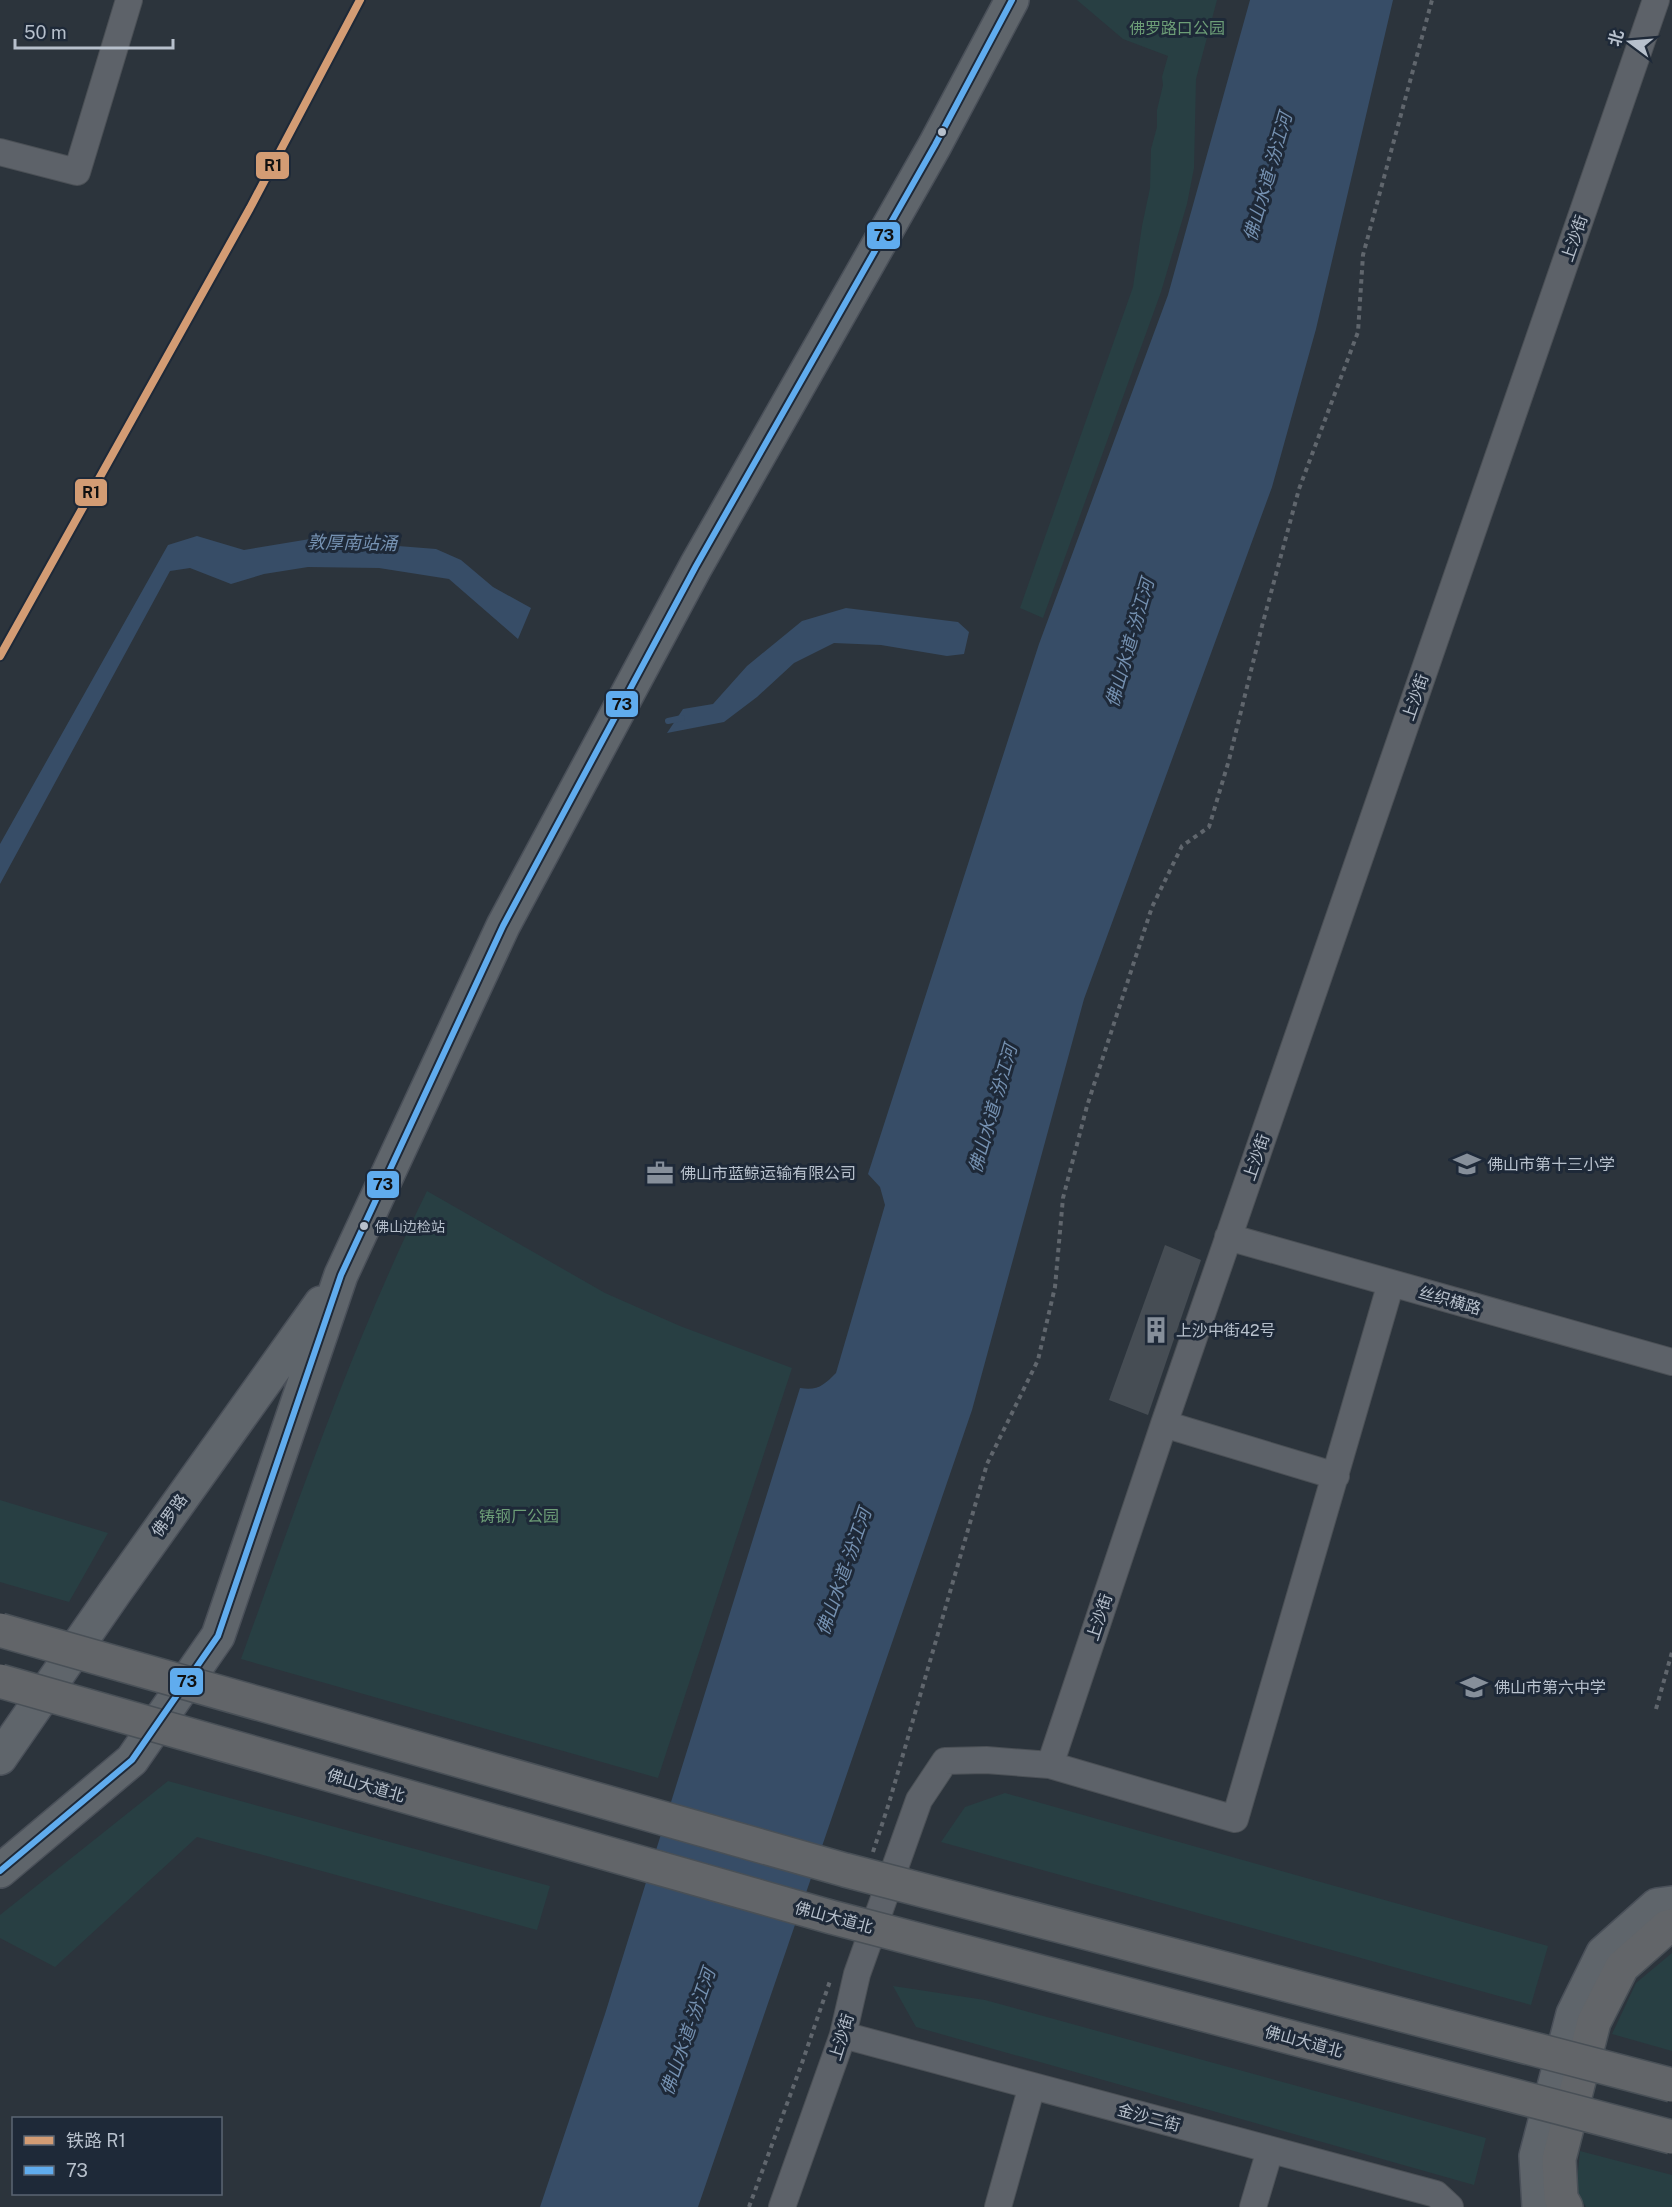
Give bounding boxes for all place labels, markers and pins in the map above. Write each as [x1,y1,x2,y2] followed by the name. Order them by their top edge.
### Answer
[936,126,948,138] unlabelled marker
[1452,1149,1482,1179] school or university icon: 佛山市第十三小学
[1487,1155,1615,1174] place label: 佛山市第十三小学
[645,1158,675,1188] office icon: 佛山市蓝鲸运输有限公司
[680,1164,856,1183] place label: 佛山市蓝鲸运输有限公司
[375,1219,445,1235] place label: 佛山边检站
[358,1220,370,1232] marker: 佛山边检站
[1141,1315,1171,1345] building icon: 上沙中街42号
[1176,1321,1276,1340] place label: 上沙中街42号
[1459,1672,1489,1702] school or university icon: 佛山市第六中学
[1494,1678,1606,1697] place label: 佛山市第六中学

